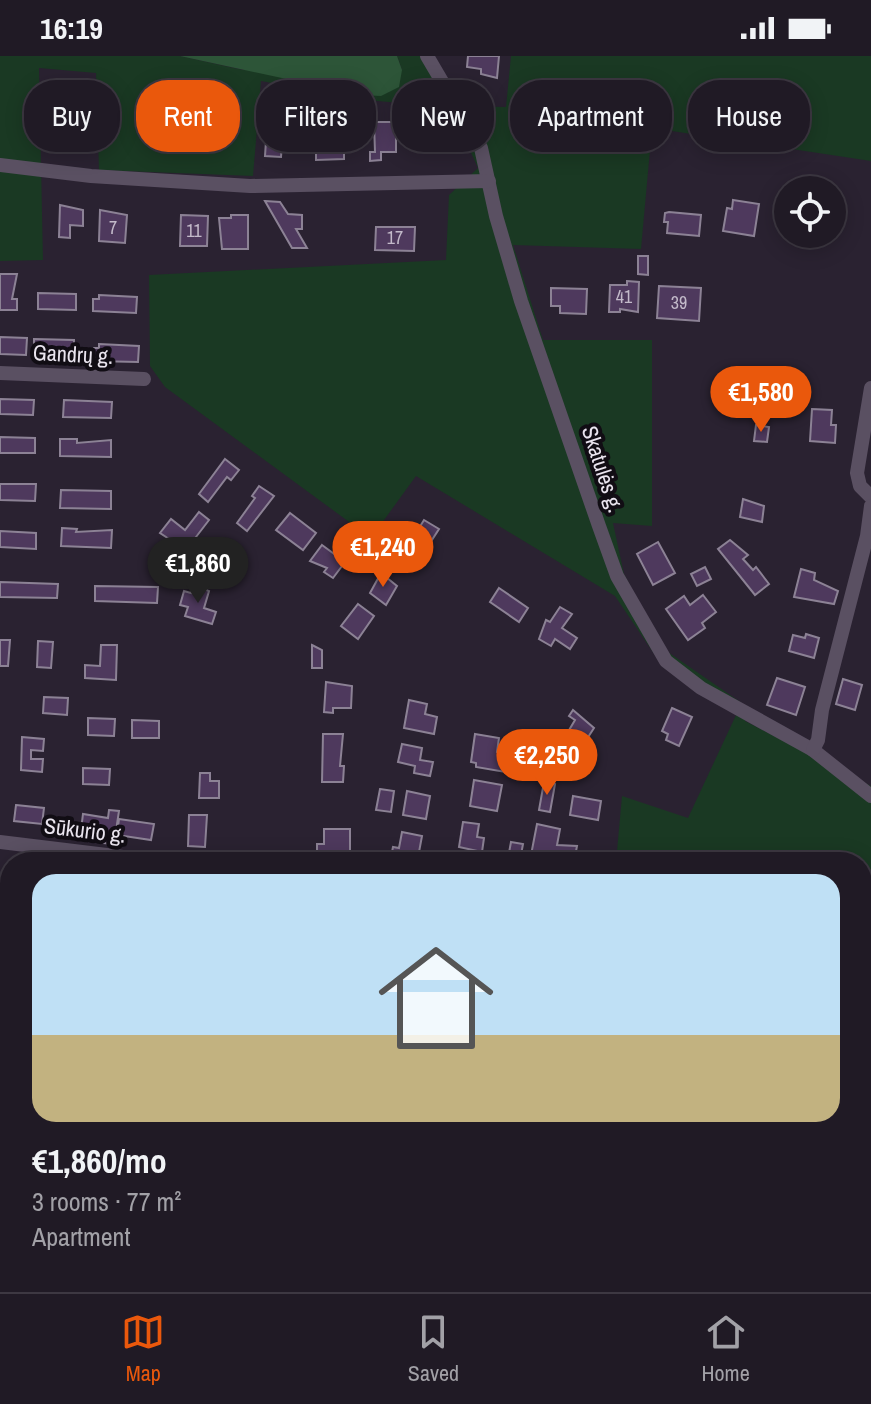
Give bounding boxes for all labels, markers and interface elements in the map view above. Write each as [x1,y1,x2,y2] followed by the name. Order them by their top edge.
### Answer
[40,8,103,48] text: 16:19
[24,80,120,152] chip: Buy
[136,80,240,152] chip: Rent
[256,80,376,152] chip: Filters
[392,80,494,152] chip: New
[510,80,672,152] chip: Apartment
[688,80,810,152] chip: House
[774,176,846,248] map controls
[774,176,846,248] button: locate
[109,215,117,240] house number: 7
[186,218,202,243] house number: 11
[387,225,403,250] house number: 17
[616,284,633,309] house number: 41
[671,290,687,315] house number: 39
[32,337,114,371] street label: Gandrų g.
[696,366,826,434] pin: €1,580
[728,374,794,409] text: €1,580
[575,422,631,516] street label: Skatulės g.
[318,521,448,589] pin: €1,240
[350,529,416,564] text: €1,240
[133,537,263,605] pin: €1,860
[165,545,231,580] text: €1,860
[482,729,612,797] pin: €2,250
[514,737,580,772] text: €2,250
[42,810,128,850] street label: Sūkurio g.
[364,926,508,1070] icon: home
[32,1138,167,1184] text: €1,860/mo
[32,1184,181,1219] text: 3 rooms · 77 m²
[32,1219,130,1254] text: Apartment
[121,1310,165,1388] tab: Map
[408,1310,459,1388] tab: Saved
[702,1310,750,1388] tab: Home

